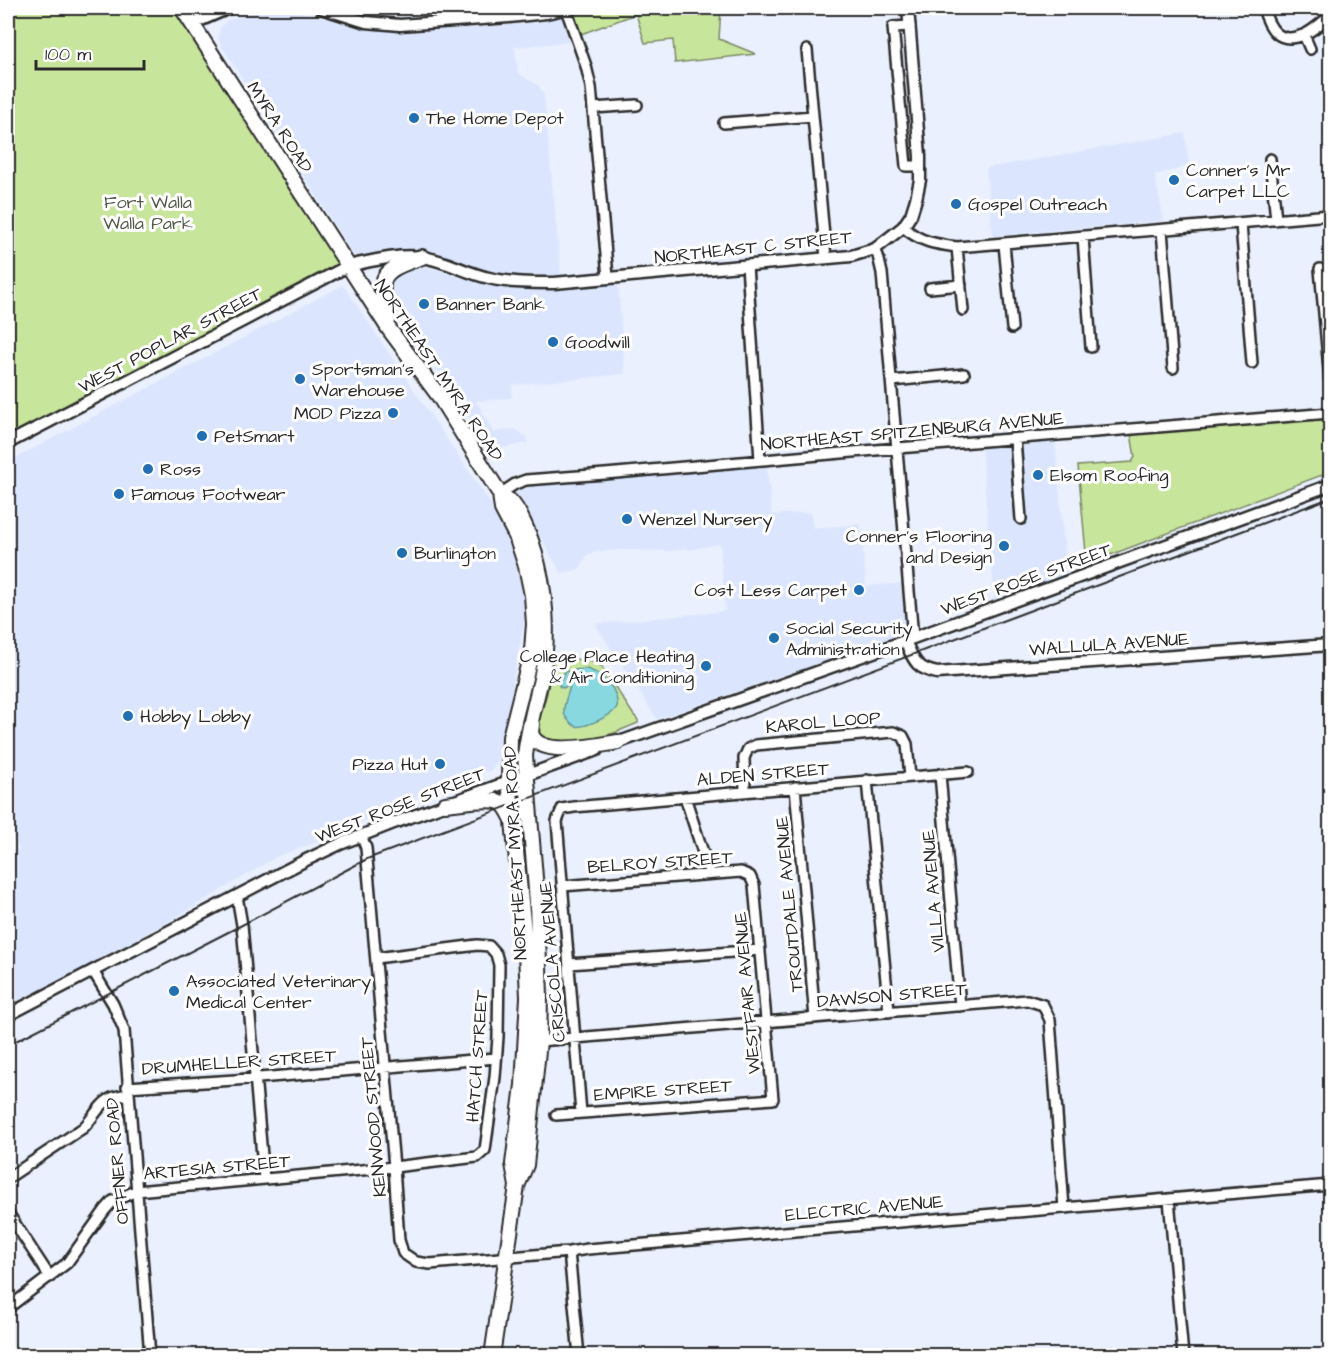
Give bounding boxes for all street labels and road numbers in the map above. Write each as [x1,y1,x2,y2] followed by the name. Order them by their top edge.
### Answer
[241,77,319,178] street label: MYRA ROAD
[653,225,854,270] street label: NORTHEAST C STREET
[368,274,509,467] street label: NORTHEAST MYRA ROAD
[74,281,267,400] street label: WEST POPLAR STREET
[759,406,1065,457] street label: NORTHEAST SPITZENBURG AVENUE
[937,537,1116,622] street label: WEST ROSE STREET
[1028,626,1190,663] street label: WALLULA AVENUE
[765,705,882,740] street label: KAROL LOOP
[497,745,534,961] street label: NORTHEAST MYRA ROAD
[696,756,831,793] street label: ALDEN STREET
[312,761,489,849] street label: WEST ROSE STREET
[769,815,810,993] street label: TROUTDALE AVENUE
[916,828,951,953] street label: VILLA AVENUE
[586,845,734,880] street label: BELROY STREET
[533,880,572,1043] street label: CRISCOLA AVENUE
[728,911,767,1075] street label: WESTFAIR AVENUE
[816,976,969,1015] street label: DAWSON STREET
[460,988,495,1123] street label: HATCH STREET
[354,1035,393,1198] street label: KENWOOD STREET
[141,1043,338,1082] street label: DRUMHELLER STREET
[593,1073,734,1108] street label: EMPIRE STREET
[99,1096,135,1225] street label: OFFNER ROAD
[143,1149,292,1186] street label: ARTESIA STREET
[784,1189,945,1228] street label: ELECTRIC AVENUE

